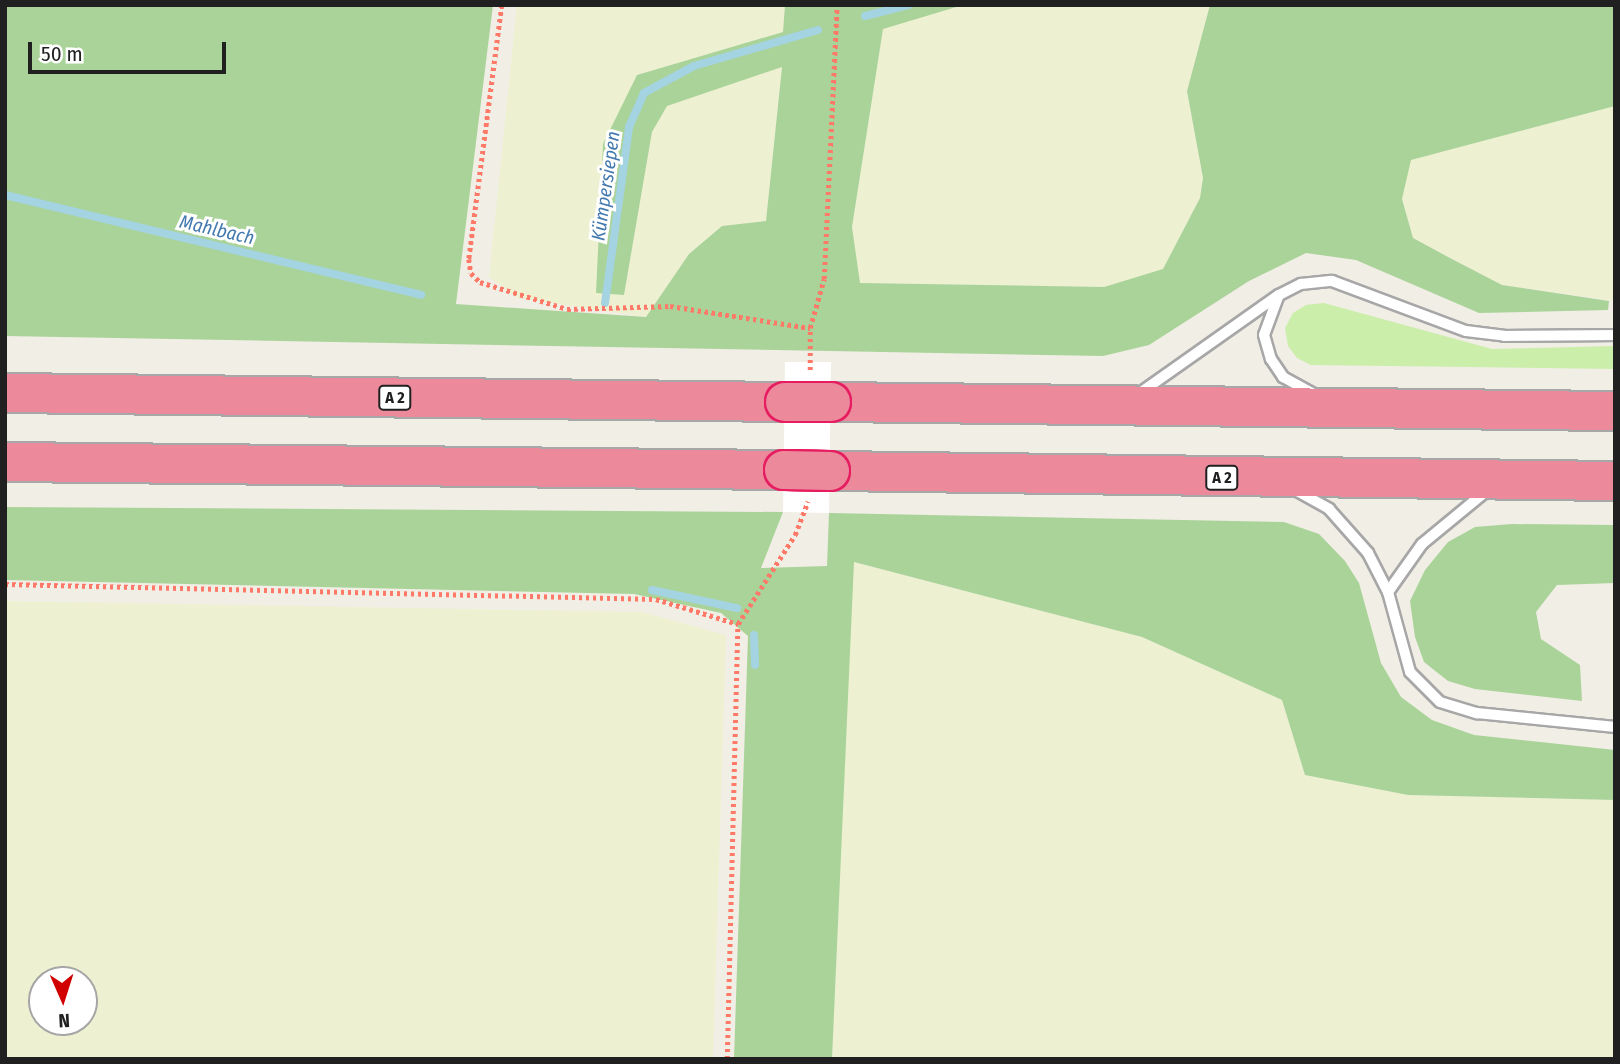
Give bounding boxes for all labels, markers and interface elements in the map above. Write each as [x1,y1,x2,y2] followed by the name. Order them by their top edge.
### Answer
[32,28,229,72] scale bar
[41,41,83,67] text: 50 m
[587,130,625,242] water label: Kümpersiepen
[177,210,257,250] water label: Mahlbach
[378,386,412,410] road number: A 2
[1204,466,1240,491] road number: A 2
[28,966,98,1036] north arrow
[58,1009,70,1032] text: N

